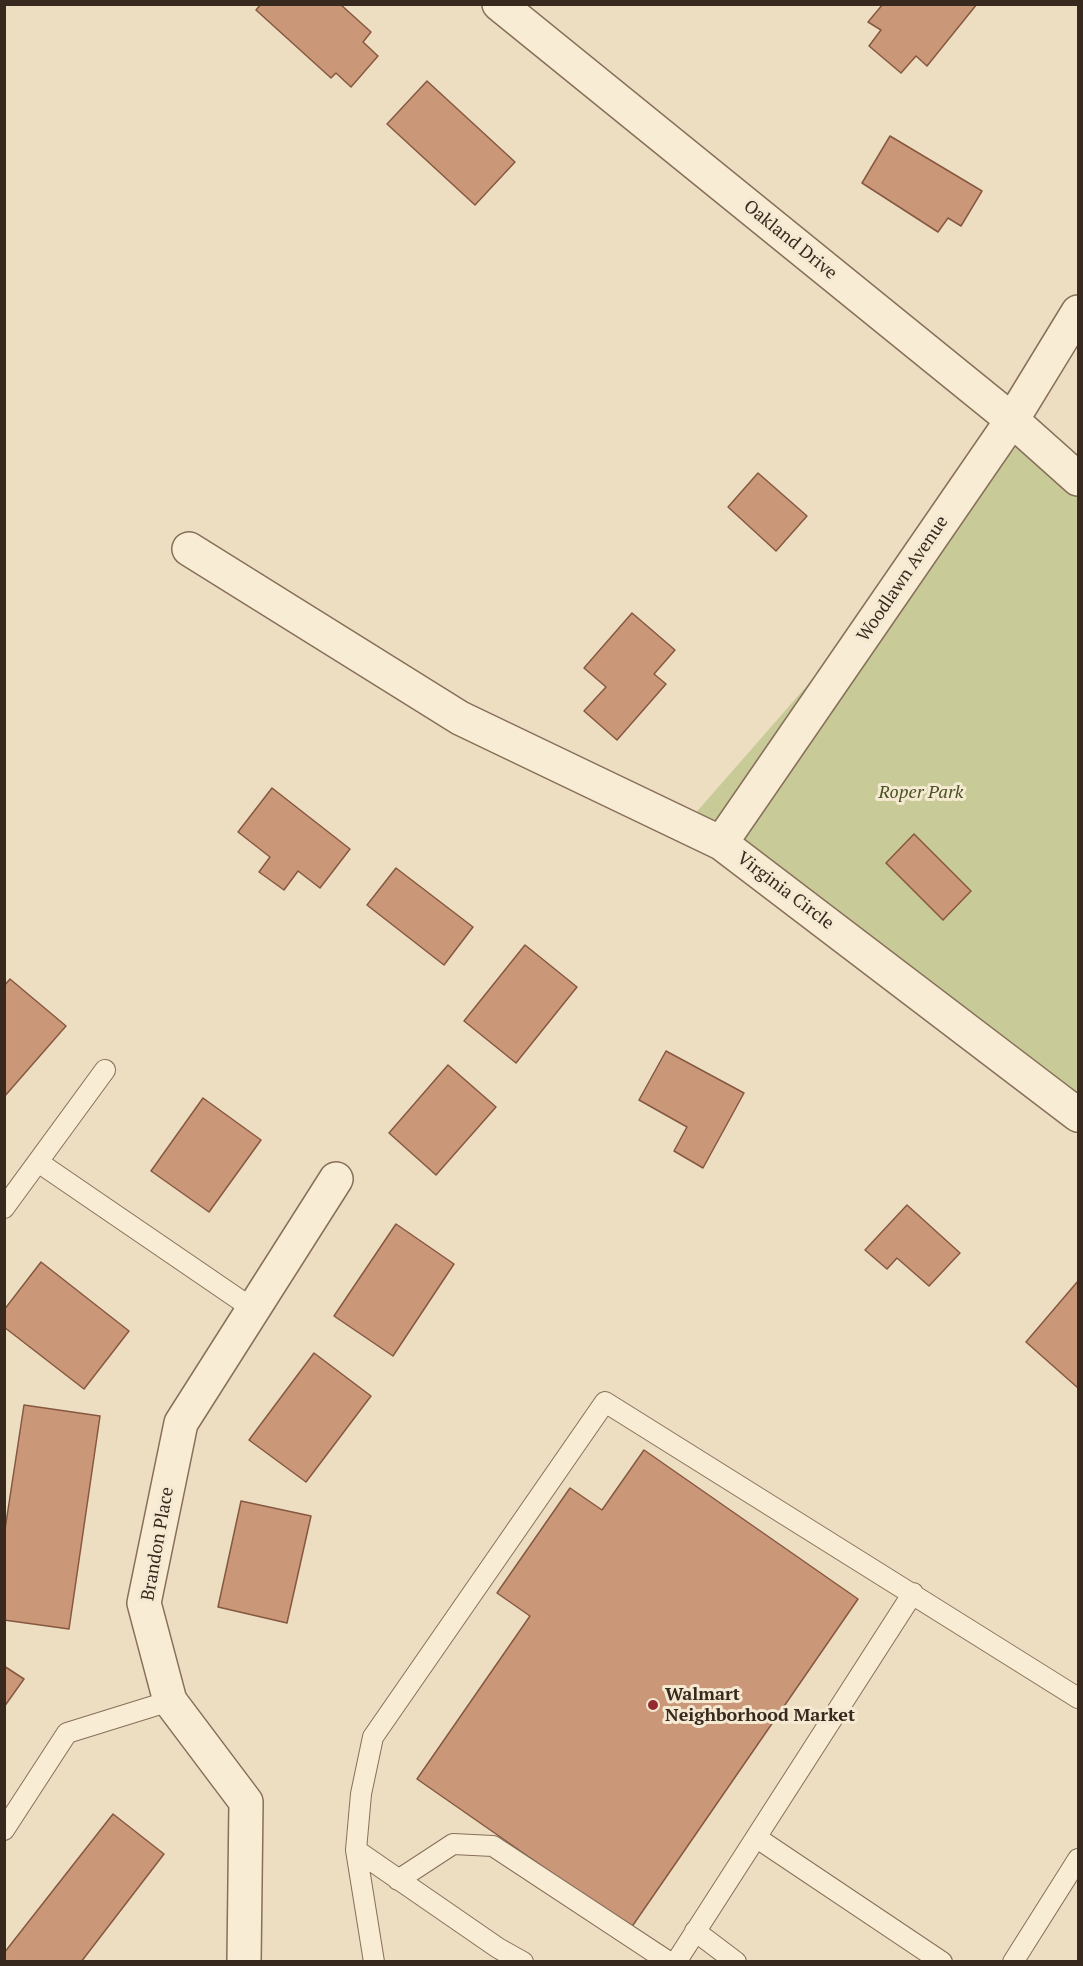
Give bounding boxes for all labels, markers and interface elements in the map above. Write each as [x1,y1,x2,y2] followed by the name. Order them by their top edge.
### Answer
[739,196,841,284] street label: Oakland Drive
[853,512,953,646] street label: Woodlawn Avenue
[879,782,963,804] park label: Roper Park
[732,848,838,934] street label: Virginia Circle
[137,1485,179,1603] street label: Brandon Place
[665,1684,855,1726] place label: Walmart Neighborhood Market
[646,1698,660,1712] marker: Walmart Neighborhood Market

